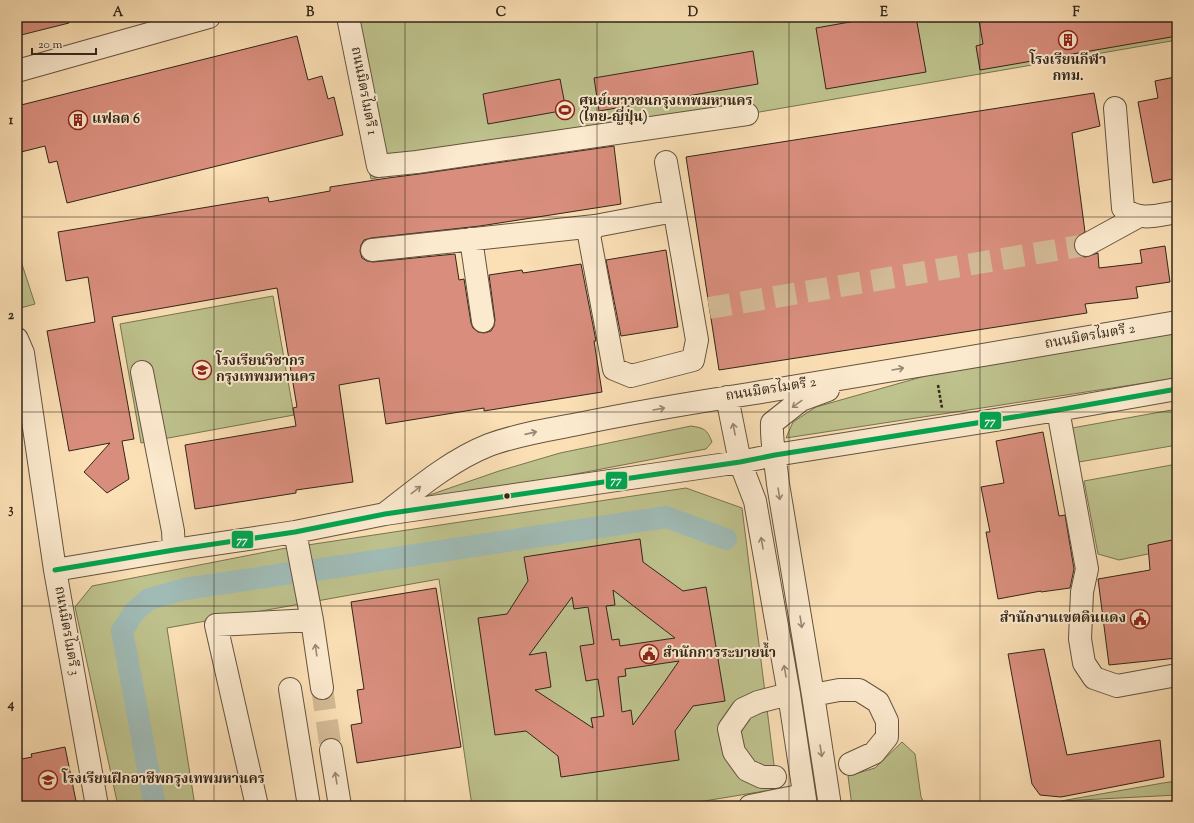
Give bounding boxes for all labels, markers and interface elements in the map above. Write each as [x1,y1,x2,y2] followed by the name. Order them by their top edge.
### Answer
[113,4,124,22] text: A
[306,4,315,22] text: B
[496,4,506,22] text: C
[688,4,698,22] text: D
[880,4,888,22] text: E
[1072,4,1080,22] text: F
[1057,29,1079,51] building icon: โรงเรียนกีฬา กทม.
[32,30,96,56] scale bar
[38,36,63,54] text: 20 m
[345,45,383,137] street label: ถนนมิตรไมตรี 1
[1029,49,1106,87] place label: โรงเรียนกีฬา กทม.
[579,91,753,128] place label: ศูนย์เยาวชนกรุงเทพมหานคร (ไทย-ญี่ปุ่น)
[554,99,576,121] sports icon: ศูนย์เยาวชนกรุงเทพมหานคร (ไทย-ญี่ปุ่น)
[67,109,89,131] building icon: แฟลต 6
[92,110,140,130] place label: แฟลต 6
[9,112,14,130] text: 1
[8,307,15,325] text: 2
[1043,317,1137,355] street label: ถนนมิตรไมตรี 2
[215,350,316,388] place label: โรงเรียนวิชากร กรุงเทพมหานคร
[191,359,213,381] school or university icon: โรงเรียนวิชากร กรุงเทพมหานคร
[891,365,904,373] one-way arrow
[724,371,818,407] street label: ถนนมิตรไมตรี 2
[792,400,803,408] one-way arrow
[652,405,665,413] one-way arrow
[979,411,1002,430] line badge: 77
[984,414,996,430] text: 77
[729,423,737,436] one-way arrow
[524,429,537,437] one-way arrow
[605,471,628,490] line badge: 77
[610,473,622,489] text: 77
[410,486,421,494] one-way arrow
[775,487,783,500] one-way arrow
[502,491,512,501] unlabelled marker
[8,501,14,519] text: 3
[231,530,254,549] line badge: 77
[236,533,248,549] text: 77
[758,537,766,550] one-way arrow
[48,584,86,678] street label: ถนนมิตรไมตรี 3
[1129,608,1151,630] public building icon: สำนักงานเขตดินแดง
[1000,609,1126,629] place label: สำนักงานเขตดินแดง
[797,615,805,628] one-way arrow
[663,642,776,664] place label: สำนักการระบายน้ำ
[638,643,660,665] public building icon: สำนักการระบายน้ำ
[312,644,320,657] one-way arrow
[781,665,789,678] one-way arrow
[7,696,15,714] text: 4
[817,744,825,757] one-way arrow
[61,768,265,790] place label: โรงเรียนฝึกอาชีพกรุงเทพมหานคร
[37,769,59,791] school or university icon: โรงเรียนฝึกอาชีพกรุงเทพมหานคร
[332,772,340,785] one-way arrow

